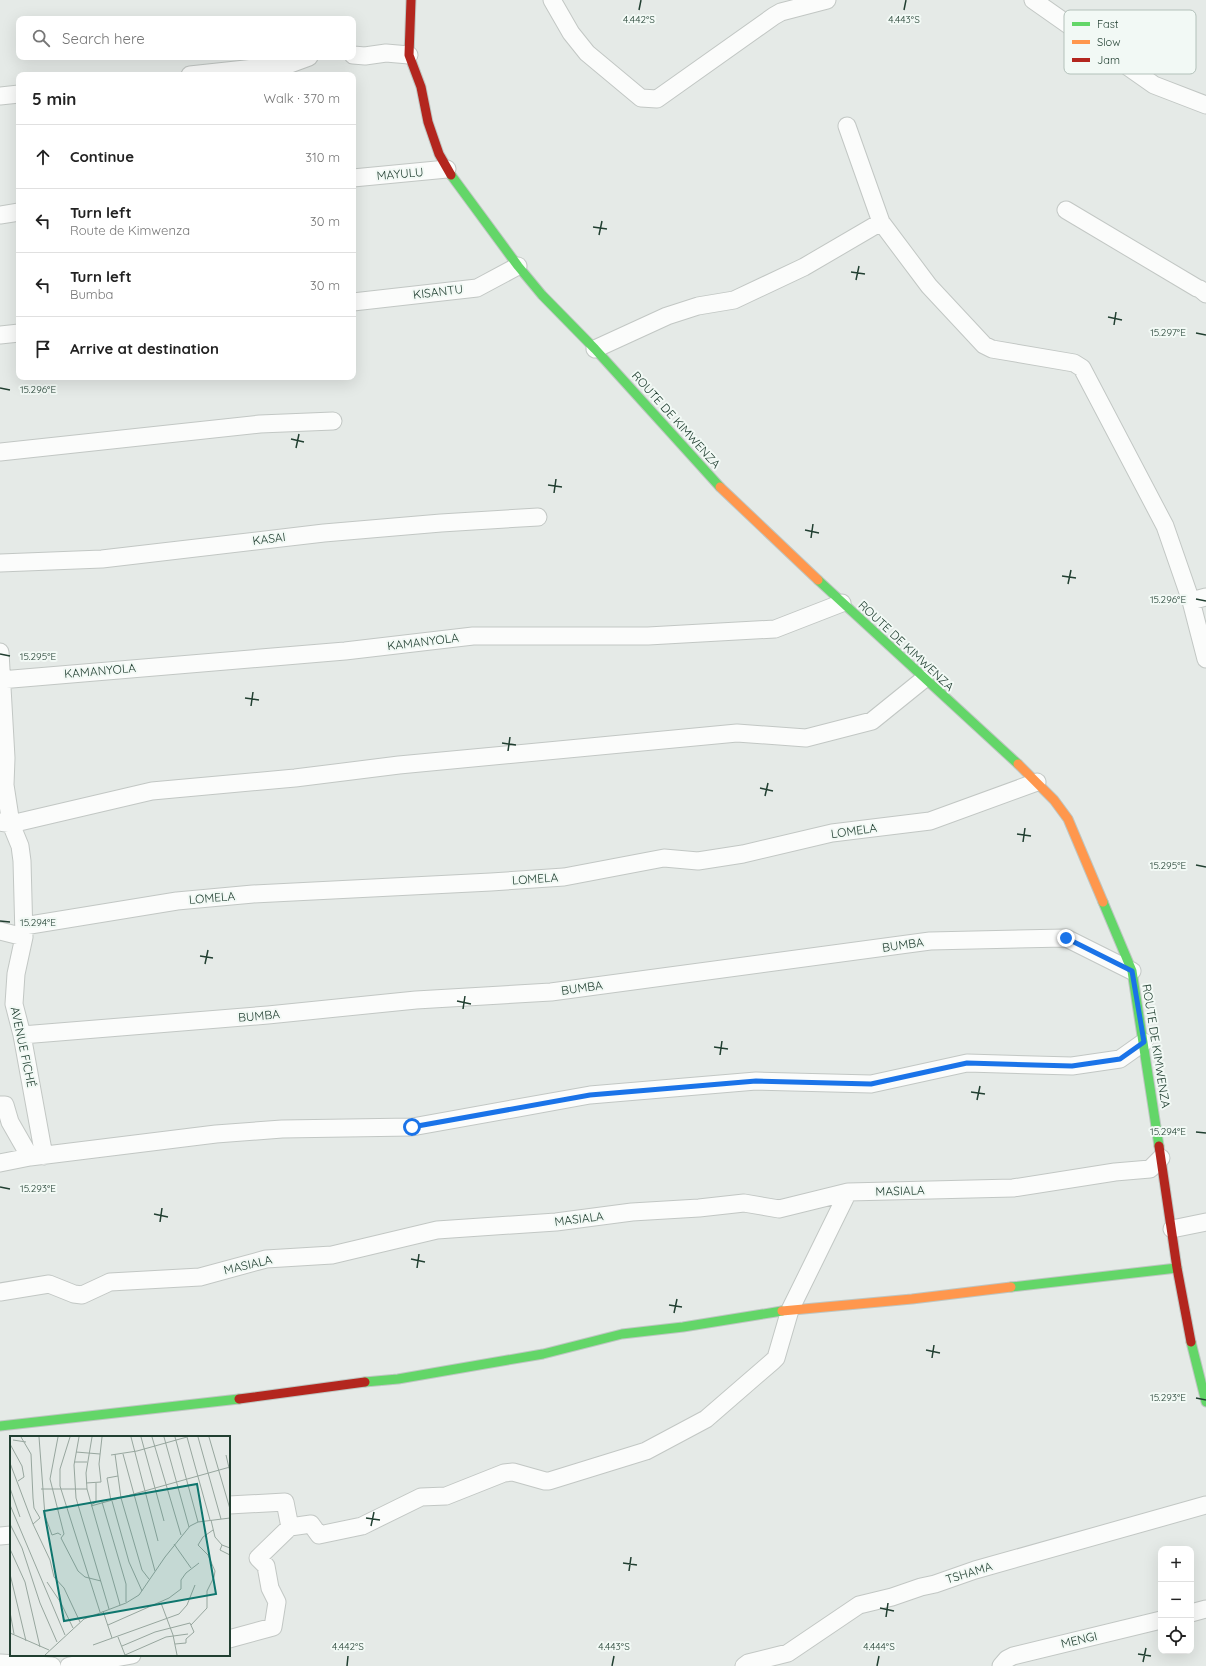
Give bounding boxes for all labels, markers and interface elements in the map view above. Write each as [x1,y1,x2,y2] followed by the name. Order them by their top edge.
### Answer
[1064,10,1196,74] legend
[623,13,655,26] text: 4.442°S
[888,13,920,26] text: 4.443°S
[16,16,356,60] search box
[1097,17,1119,31] text: Fast
[30,27,52,49] icon: search
[62,29,145,48] text: Search here
[1097,35,1121,49] text: Slow
[1097,53,1120,67] text: Jam
[32,88,76,109] text: 5 min
[263,90,340,106] text: Walk · 370 m
[32,146,54,168] icon: ahead
[70,147,134,166] text: Continue
[305,149,340,165] text: 310 m
[376,164,424,183] street label: MAYULU
[70,203,132,222] text: Turn left
[32,210,54,232] icon: left
[310,213,340,229] text: 30 m
[70,222,190,238] text: Route de Kimwenza
[70,267,132,286] text: Turn left
[32,274,54,296] icon: left
[310,277,340,293] text: 30 m
[412,281,464,302] street label: KISANTU
[70,286,113,302] text: Bumba
[1150,326,1186,339] text: 15.297°E
[32,338,54,360] icon: arrive
[70,339,219,358] text: Arrive at destination
[629,368,724,471] street label: ROUTE DE KIMWENZA
[20,383,56,396] text: 15.296°E
[251,529,286,548] street label: KASAI
[1150,593,1186,606] text: 15.296°E
[855,597,957,694] street label: ROUTE DE KIMWENZA
[386,630,460,653] street label: KAMANYOLA
[20,650,56,663] text: 15.295°E
[63,660,137,681] street label: KAMANYOLA
[830,820,878,841] street label: LOMELA
[1150,859,1186,872] text: 15.295°E
[511,869,559,888] street label: LOMELA
[188,888,236,907] street label: LOMELA
[20,916,56,929] text: 15.294°E
[1057,929,1075,947] route end
[881,934,925,955] street label: BUMBA
[560,977,604,998] street label: BUMBA
[1139,983,1174,1109] street label: ROUTE DE KIMWENZA
[8,1005,39,1089] street label: AVENUE FICHÉ
[237,1006,281,1025] street label: BUMBA
[403,1118,421,1136] route start
[1150,1125,1186,1138] text: 15.294°E
[20,1182,56,1195] text: 15.293°E
[875,1182,925,1199] street label: MASIALA
[554,1208,605,1229] street label: MASIALA
[222,1252,274,1277] street label: MASIALA
[1150,1391,1186,1404] text: 15.293°E
[10,1436,230,1656] inset map
[1158,1546,1194,1654] map controls
[1158,1546,1194,1582] button: +
[944,1558,994,1587] street label: TSHAMA
[1158,1582,1194,1618] button: −
[1158,1618,1194,1654] button: locate
[1059,1628,1099,1651] street label: MENGI
[332,1640,364,1653] text: 4.442°S
[598,1640,630,1653] text: 4.443°S
[863,1640,895,1653] text: 4.444°S

